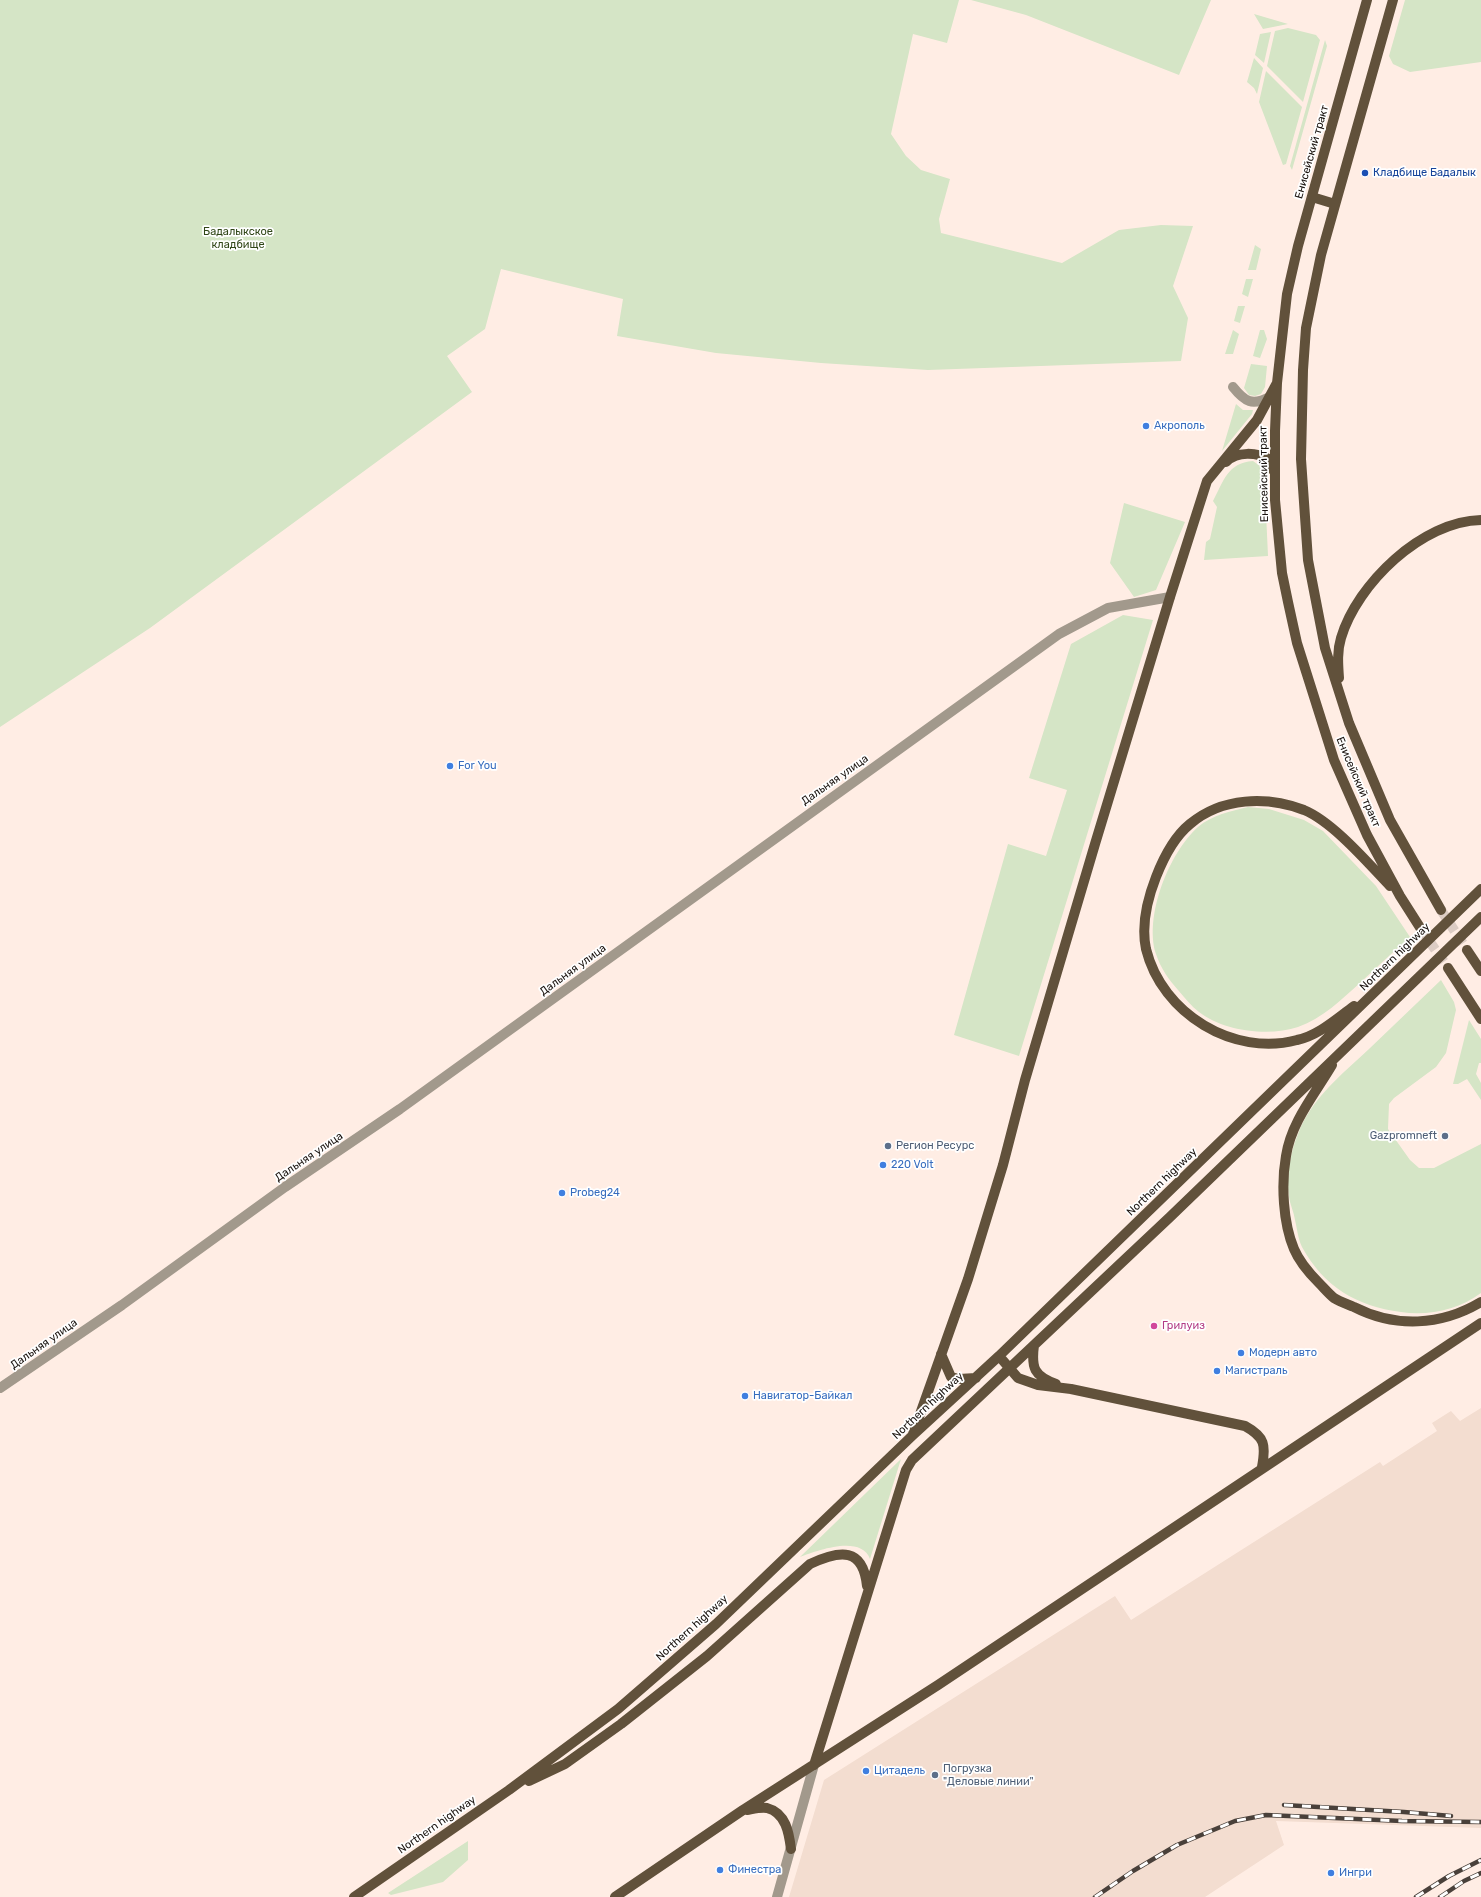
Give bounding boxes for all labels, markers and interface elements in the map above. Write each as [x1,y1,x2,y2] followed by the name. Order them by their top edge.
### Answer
[1292,104,1332,200] street label: Енисейский тракт
[1373,166,1476,180] place label: Кладбище Бадалык
[1360,168,1370,178] marker: Кладбище Бадалык
[203,225,273,251] park label: Бадалыкское кладбище
[1154,419,1205,433] place label: Акрополь
[1141,421,1151,431] marker: Акрополь
[1257,425,1271,523] street label: Енисейский тракт
[1333,735,1383,829] street label: Енисейский тракт
[799,752,871,808] street label: Дальняя улица
[458,759,497,773] place label: For You
[445,761,455,771] marker: For You
[1357,920,1433,994] street label: Northern highway
[537,942,609,998] street label: Дальняя улица
[1370,1129,1437,1143] place label: Gazpromneft
[273,1130,345,1184] street label: Дальняя улица
[1440,1131,1450,1141] marker: Gazpromneft
[896,1139,974,1153] place label: Регион Ресурс
[883,1141,893,1151] marker: Регион Ресурс
[1124,1145,1200,1219] street label: Northern highway
[891,1158,934,1172] place label: 220 Volt
[878,1160,888,1170] marker: 220 Volt
[570,1186,620,1200] place label: Probeg24
[557,1188,567,1198] marker: Probeg24
[8,1316,80,1372] street label: Дальняя улица
[1162,1319,1205,1333] place label: Грилуиз
[1149,1321,1159,1331] marker: Грилуиз
[1249,1346,1317,1360] place label: Модерн авто
[1236,1348,1246,1358] marker: Модерн авто
[1225,1364,1287,1378] place label: Магистраль
[1212,1366,1222,1376] marker: Магистраль
[890,1370,966,1442] street label: Northern highway
[753,1389,853,1403] place label: Навигатор-Байкал
[740,1391,750,1401] marker: Навигатор-Байкал
[653,1592,731,1664] street label: Northern highway
[943,1762,1034,1788] place label: Погрузка "Деловые линии"
[874,1764,925,1778] place label: Цитадель
[861,1766,871,1776] marker: Цитадель
[930,1770,940,1780] marker: Погрузка "Деловые линии"
[396,1793,478,1857] street label: Northern highway
[728,1863,781,1877] place label: Финестра
[715,1865,725,1875] marker: Финестра
[1339,1866,1372,1880] place label: Ингри
[1326,1868,1336,1878] marker: Ингри

